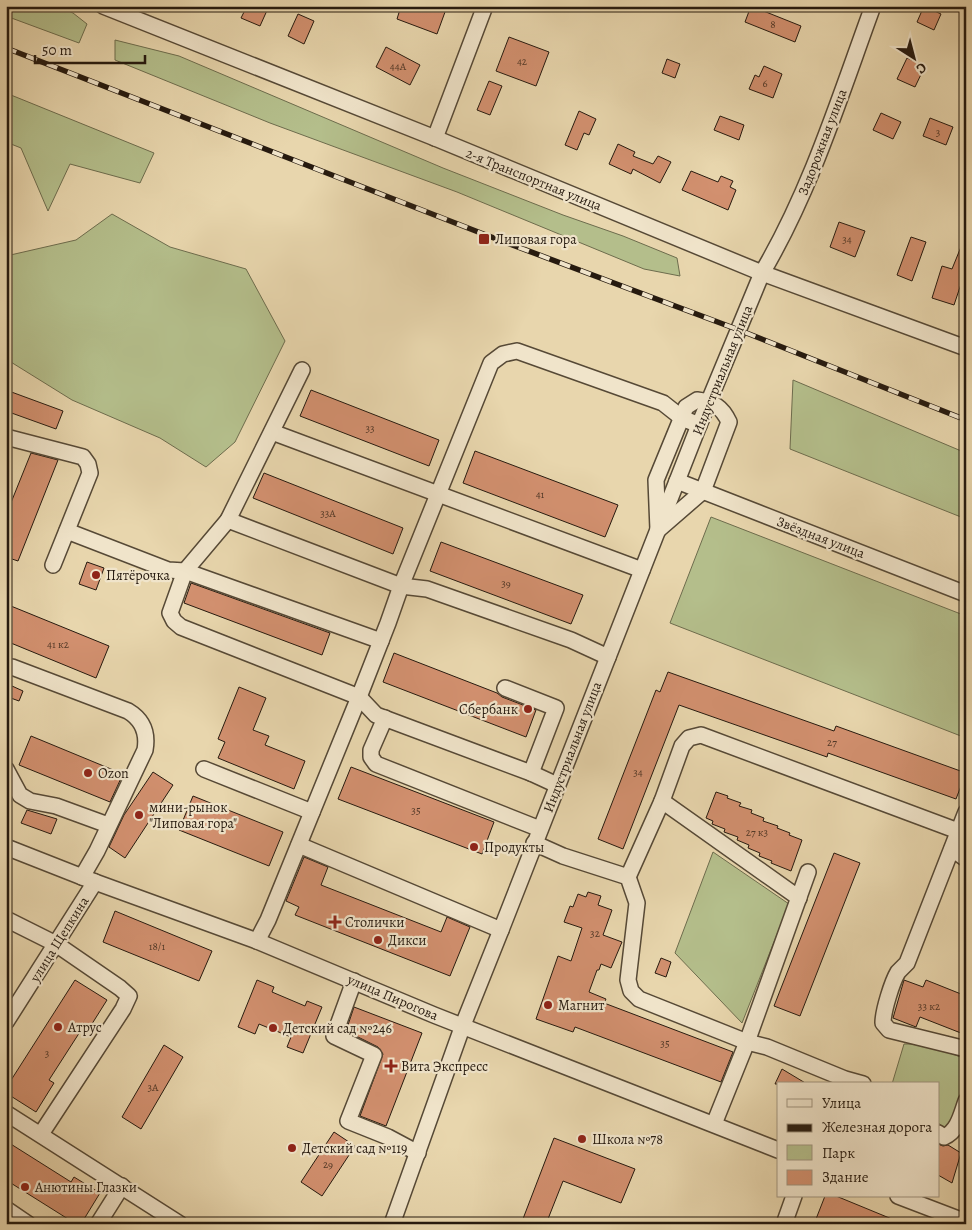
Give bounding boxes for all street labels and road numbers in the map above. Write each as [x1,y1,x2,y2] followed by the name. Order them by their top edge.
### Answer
[793,86,852,198] street label: Задорожная улица
[463,143,605,216] street label: 2-я Транспортная улица
[688,302,757,438] street label: Индустриальная улица
[774,512,868,563] street label: Звёздная улица
[539,678,606,815] street label: Индустриальная улица
[25,892,94,986] street label: улица Щепкина
[344,969,442,1025] street label: улица Пирогова

